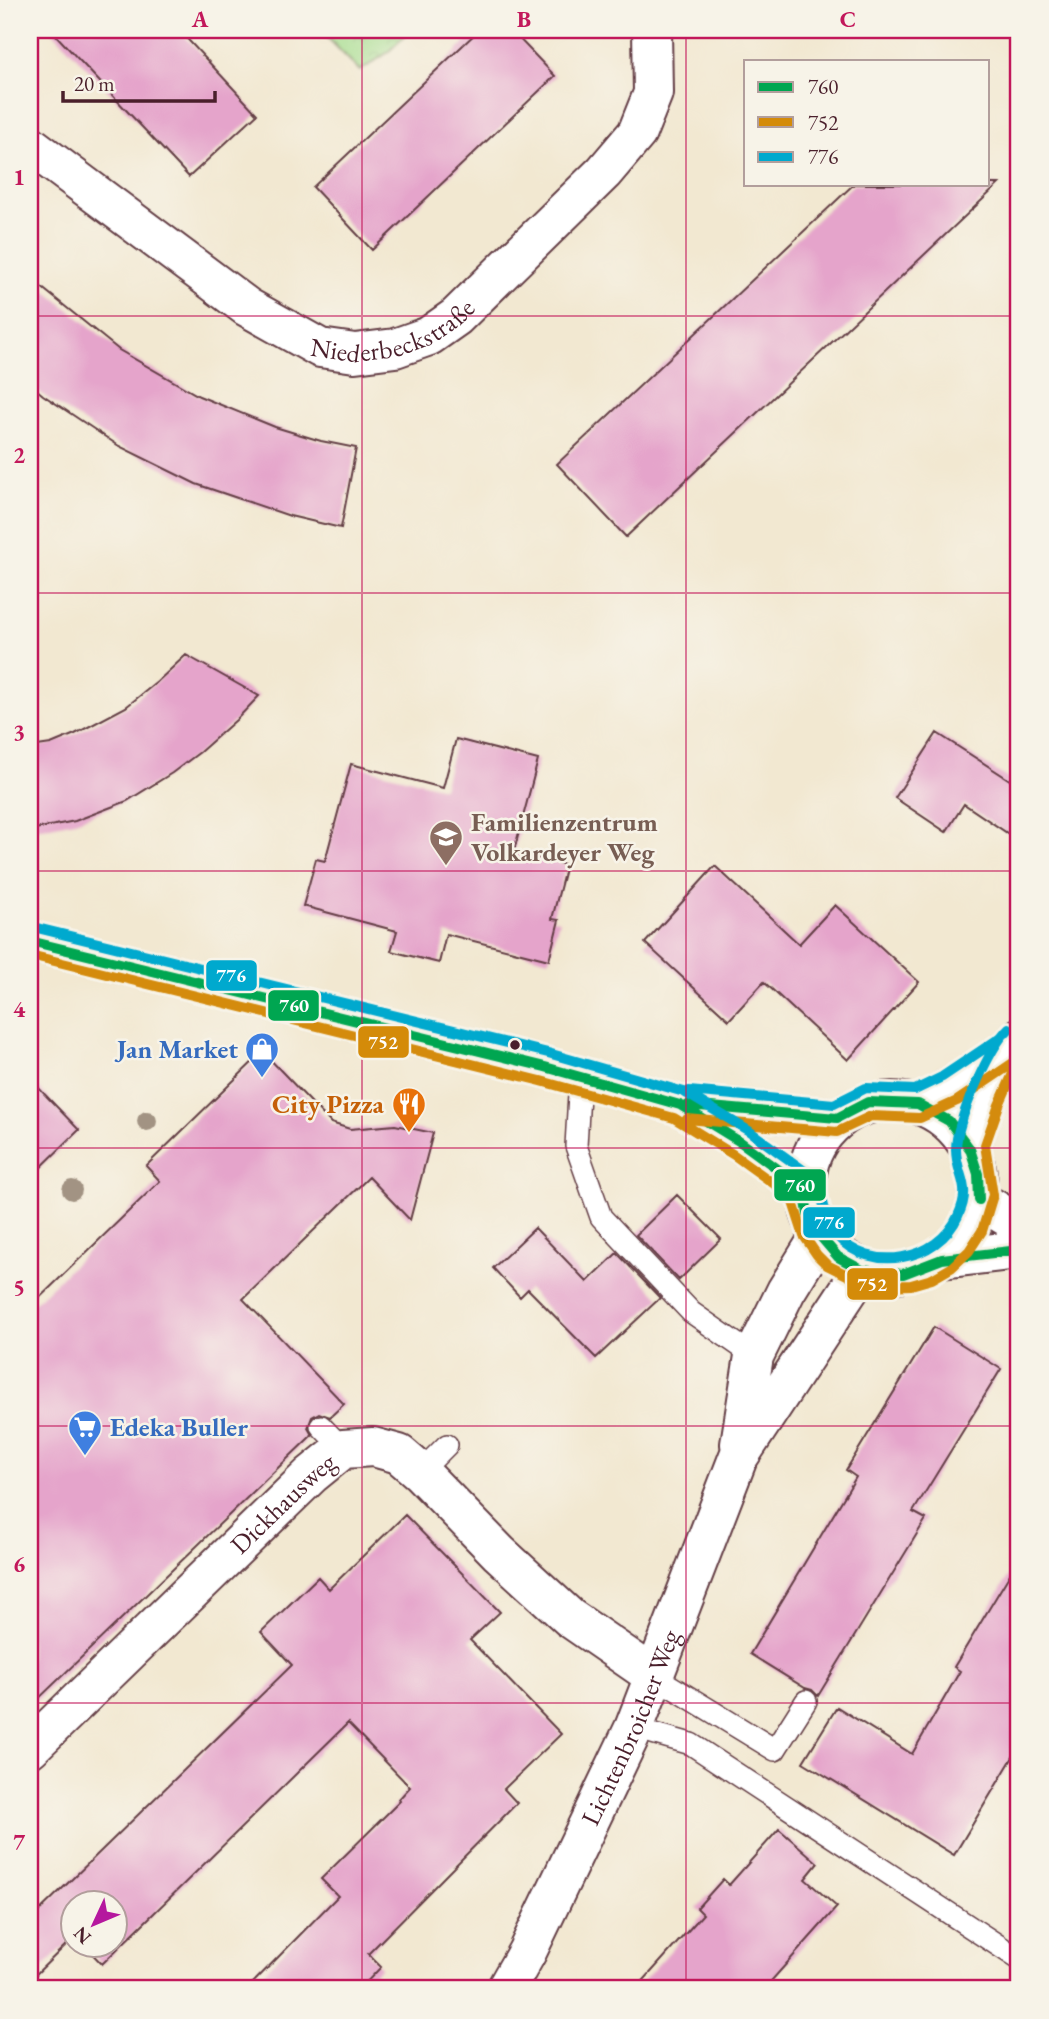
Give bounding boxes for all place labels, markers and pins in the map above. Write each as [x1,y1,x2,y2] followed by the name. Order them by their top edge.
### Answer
[471,805,658,869] place label: Familienzentrum Volkardeyer Weg
[427,818,465,867] school or university icon: Familienzentrum Volkardeyer Weg
[243,1030,281,1079] shop icon: Jan Market
[114,1032,238,1066] place label: Jan Market
[508,1038,522,1052] unlabelled marker
[390,1085,428,1134] restaurant icon: City Pizza
[272,1087,385,1121] place label: City Pizza
[66,1408,104,1457] supermarket icon: Edeka Buller
[110,1410,248,1444] place label: Edeka Buller

